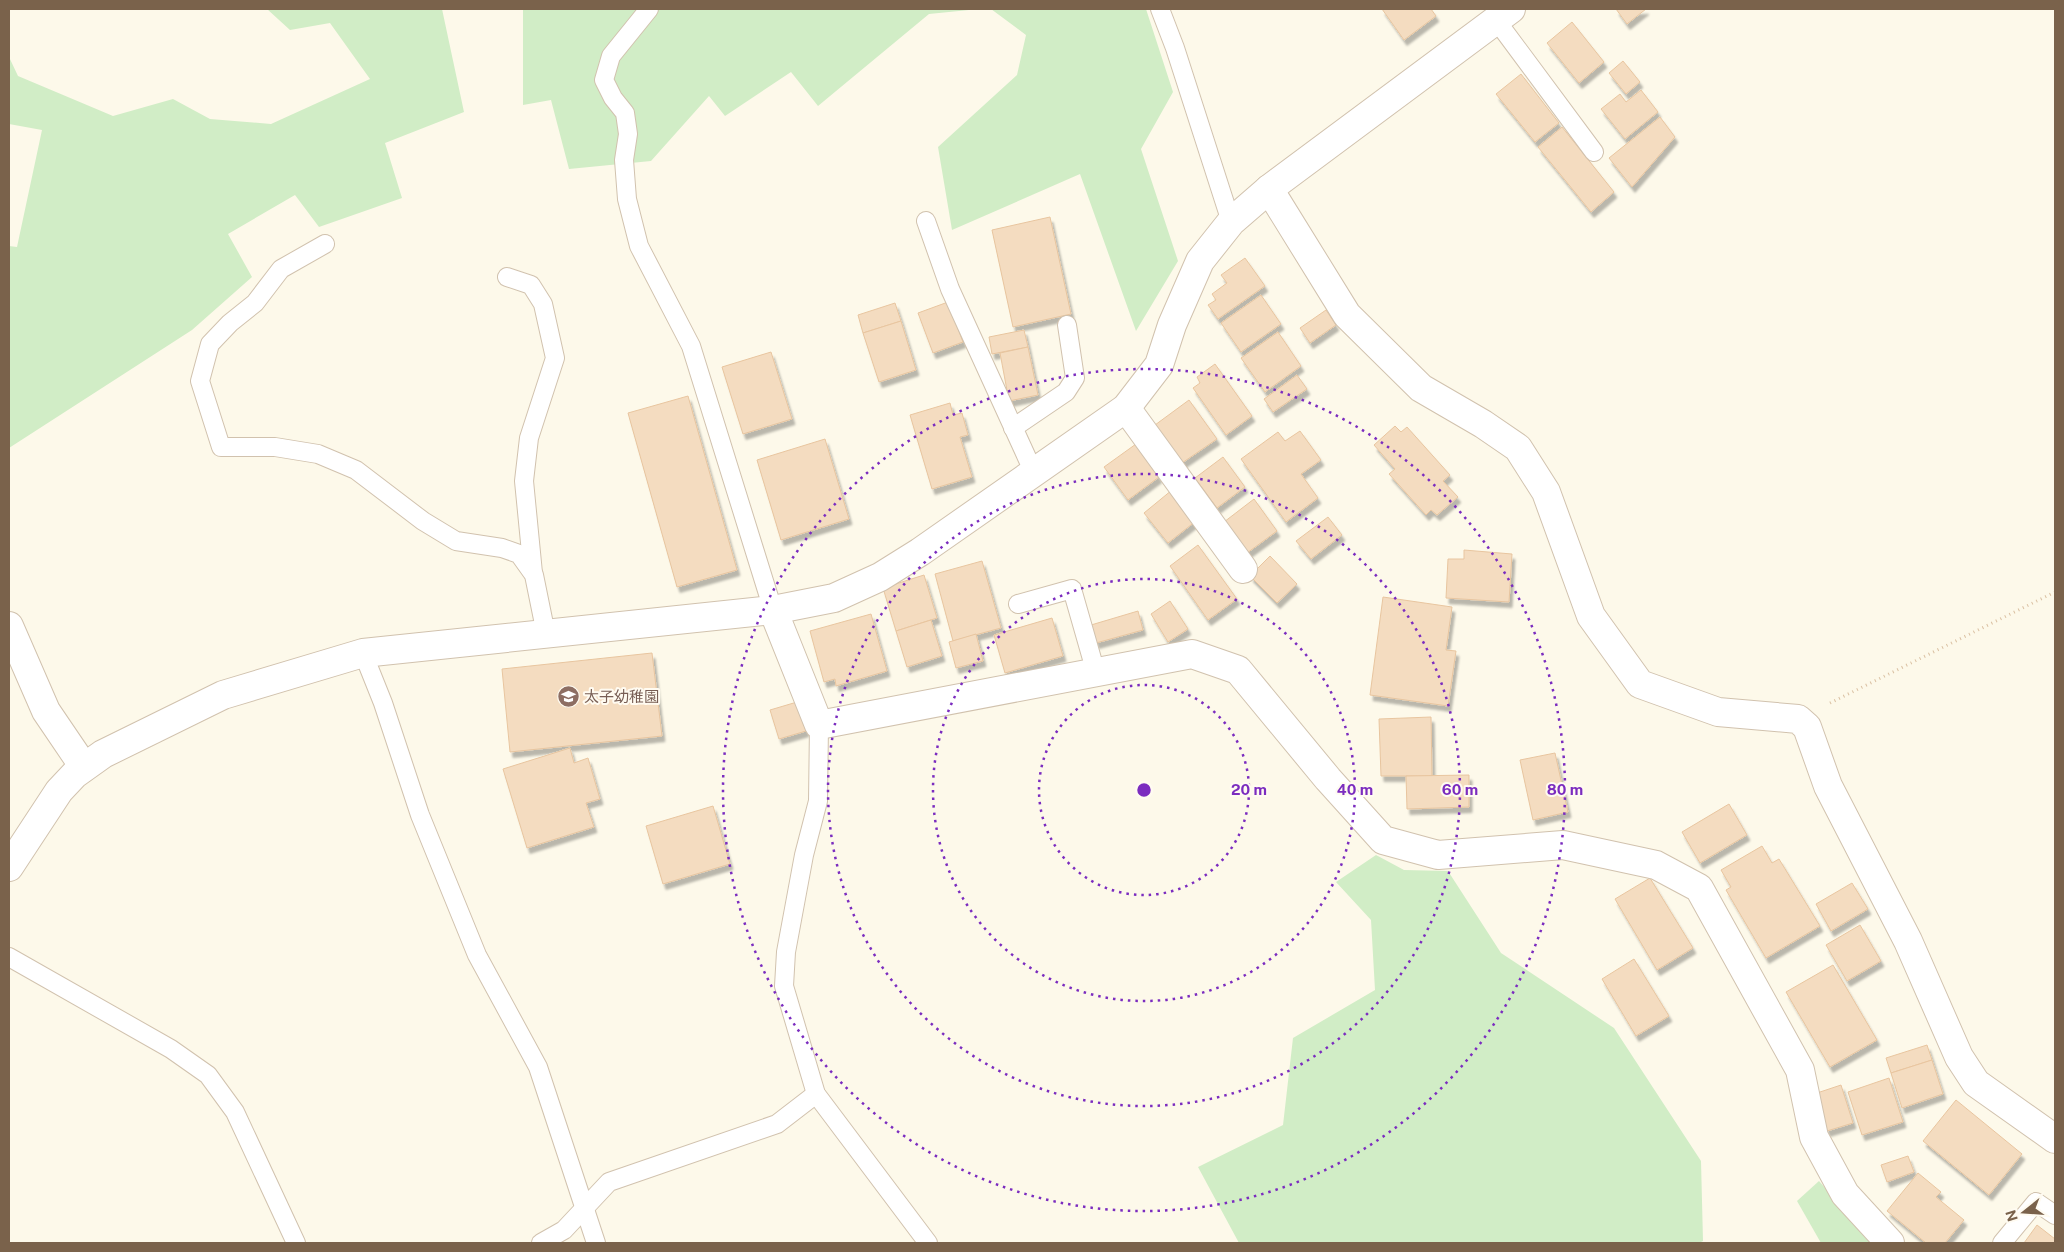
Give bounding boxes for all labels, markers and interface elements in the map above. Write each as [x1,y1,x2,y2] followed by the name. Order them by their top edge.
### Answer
[556,684,580,708] school or university icon: 太子幼稚園
[584,688,659,705] place label: 太子幼稚園
[1135,781,1153,799] centre of rings
[1231,781,1267,798] text: 20 m
[1337,781,1373,798] text: 40 m
[1442,781,1478,798] text: 60 m
[1547,781,1583,798] text: 80 m
[1999,1187,2049,1237] north arrow
[2002,1208,2021,1223] text: N

